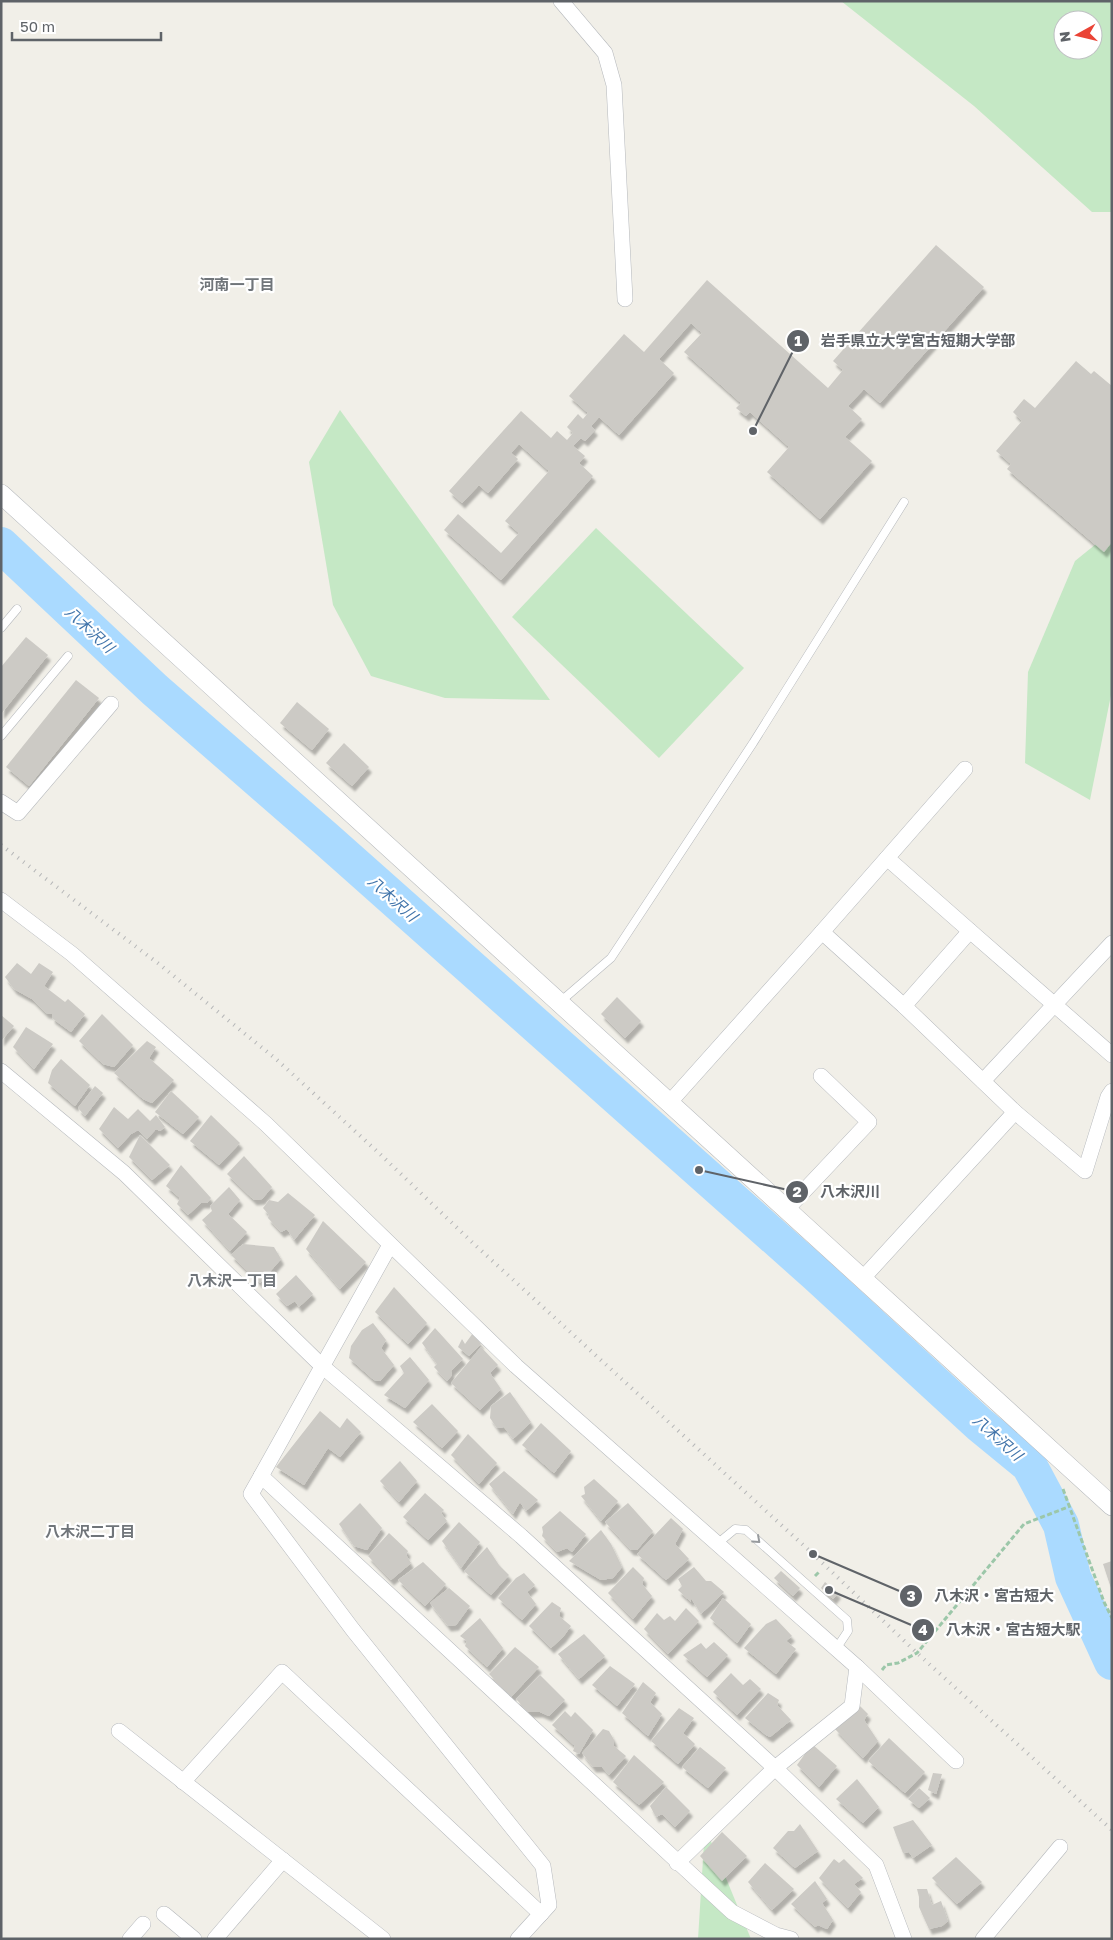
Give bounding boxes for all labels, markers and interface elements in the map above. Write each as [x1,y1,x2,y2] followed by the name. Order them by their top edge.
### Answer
[12,10,161,42] scale bar
[1053,10,1103,60] north arrow
[20,17,55,35] text: 50 m
[1055,30,1074,43] text: N
[199,275,275,293] district label: 河南一丁目
[786,326,1026,356] callout: 岩手県立大学宮古短期大学部
[794,331,802,349] text: 1
[820,331,1016,349] text: 岩手県立大学宮古短期大学部
[62,602,120,657] water label: 八木沢川
[365,871,423,926] water label: 八木沢川
[785,1177,890,1207] callout: 八木沢川
[792,1182,802,1200] text: 2
[820,1182,880,1200] text: 八木沢川
[187,1271,277,1289] district label: 八木沢一丁目
[970,1410,1028,1465] water label: 八木沢川
[45,1522,135,1540] district label: 八木沢二丁目
[752,1534,761,1543] one-way arrow
[899,1581,1064,1611] callout: 八木沢・宮古短大
[906,1586,916,1604] text: 3
[934,1586,1054,1604] text: 八木沢・宮古短大
[910,1615,1090,1645] callout: 八木沢・宮古短大駅
[918,1620,928,1638] text: 4
[945,1620,1081,1638] text: 八木沢・宮古短大駅

